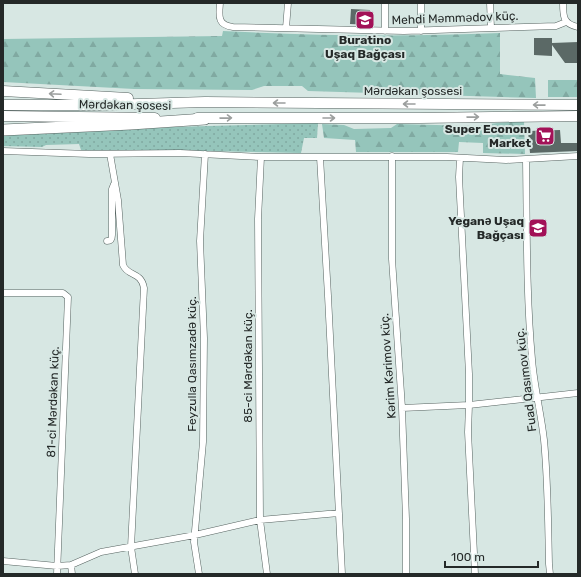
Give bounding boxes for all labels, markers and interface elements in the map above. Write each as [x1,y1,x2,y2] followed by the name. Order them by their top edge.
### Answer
[354,9,376,31] school or university icon: Buratino Uşaq Bağçası
[391,9,519,27] street label: Mehdi Məmmədov küç.
[325,33,405,61] place label: Buratino Uşaq Bağçası
[364,84,462,98] street label: Mərdəkan şossesi
[49,90,62,98] one-way arrow
[79,97,171,113] street label: Mərdəkan şosesi
[273,99,286,107] one-way arrow
[403,100,416,108] one-way arrow
[533,101,546,109] one-way arrow
[466,113,479,121] one-way arrow
[219,114,232,122] one-way arrow
[322,114,335,122] one-way arrow
[445,122,531,150] place label: Super Econom Market
[534,125,556,147] supermarket icon: Super Econom Market
[448,214,524,242] place label: Yeganə Uşaq Bağçası
[527,217,549,239] school or university icon: Yeganə Uşaq Bağçası
[185,296,199,432] street label: Feyzulla Qasımzadə küç.
[241,309,255,423] street label: 85-ci Mərdəkan küç.
[377,313,399,419] street label: Kərim Kərimov küç.
[513,327,539,433] street label: Fuad Qasımov küç.
[44,346,62,458] street label: 81-ci Mərdəkan küç.
[445,543,538,569] scale bar
[451,550,485,564] text: 100 m

